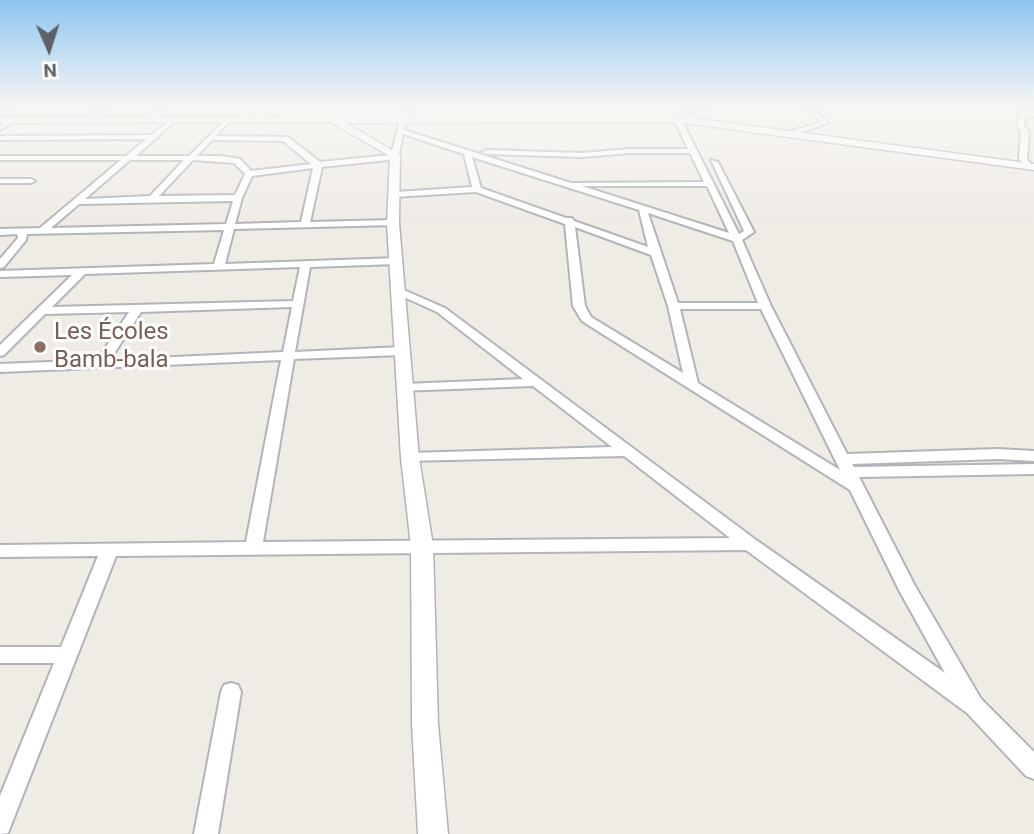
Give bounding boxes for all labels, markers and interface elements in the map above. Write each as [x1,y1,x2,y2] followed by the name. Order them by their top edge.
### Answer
[14,14,84,84] north arrow
[43,59,57,82] text: N
[54,319,169,375] place label: Les Écoles Bamb-bala
[32,339,48,355] marker: Les Écoles Bamb-bala

